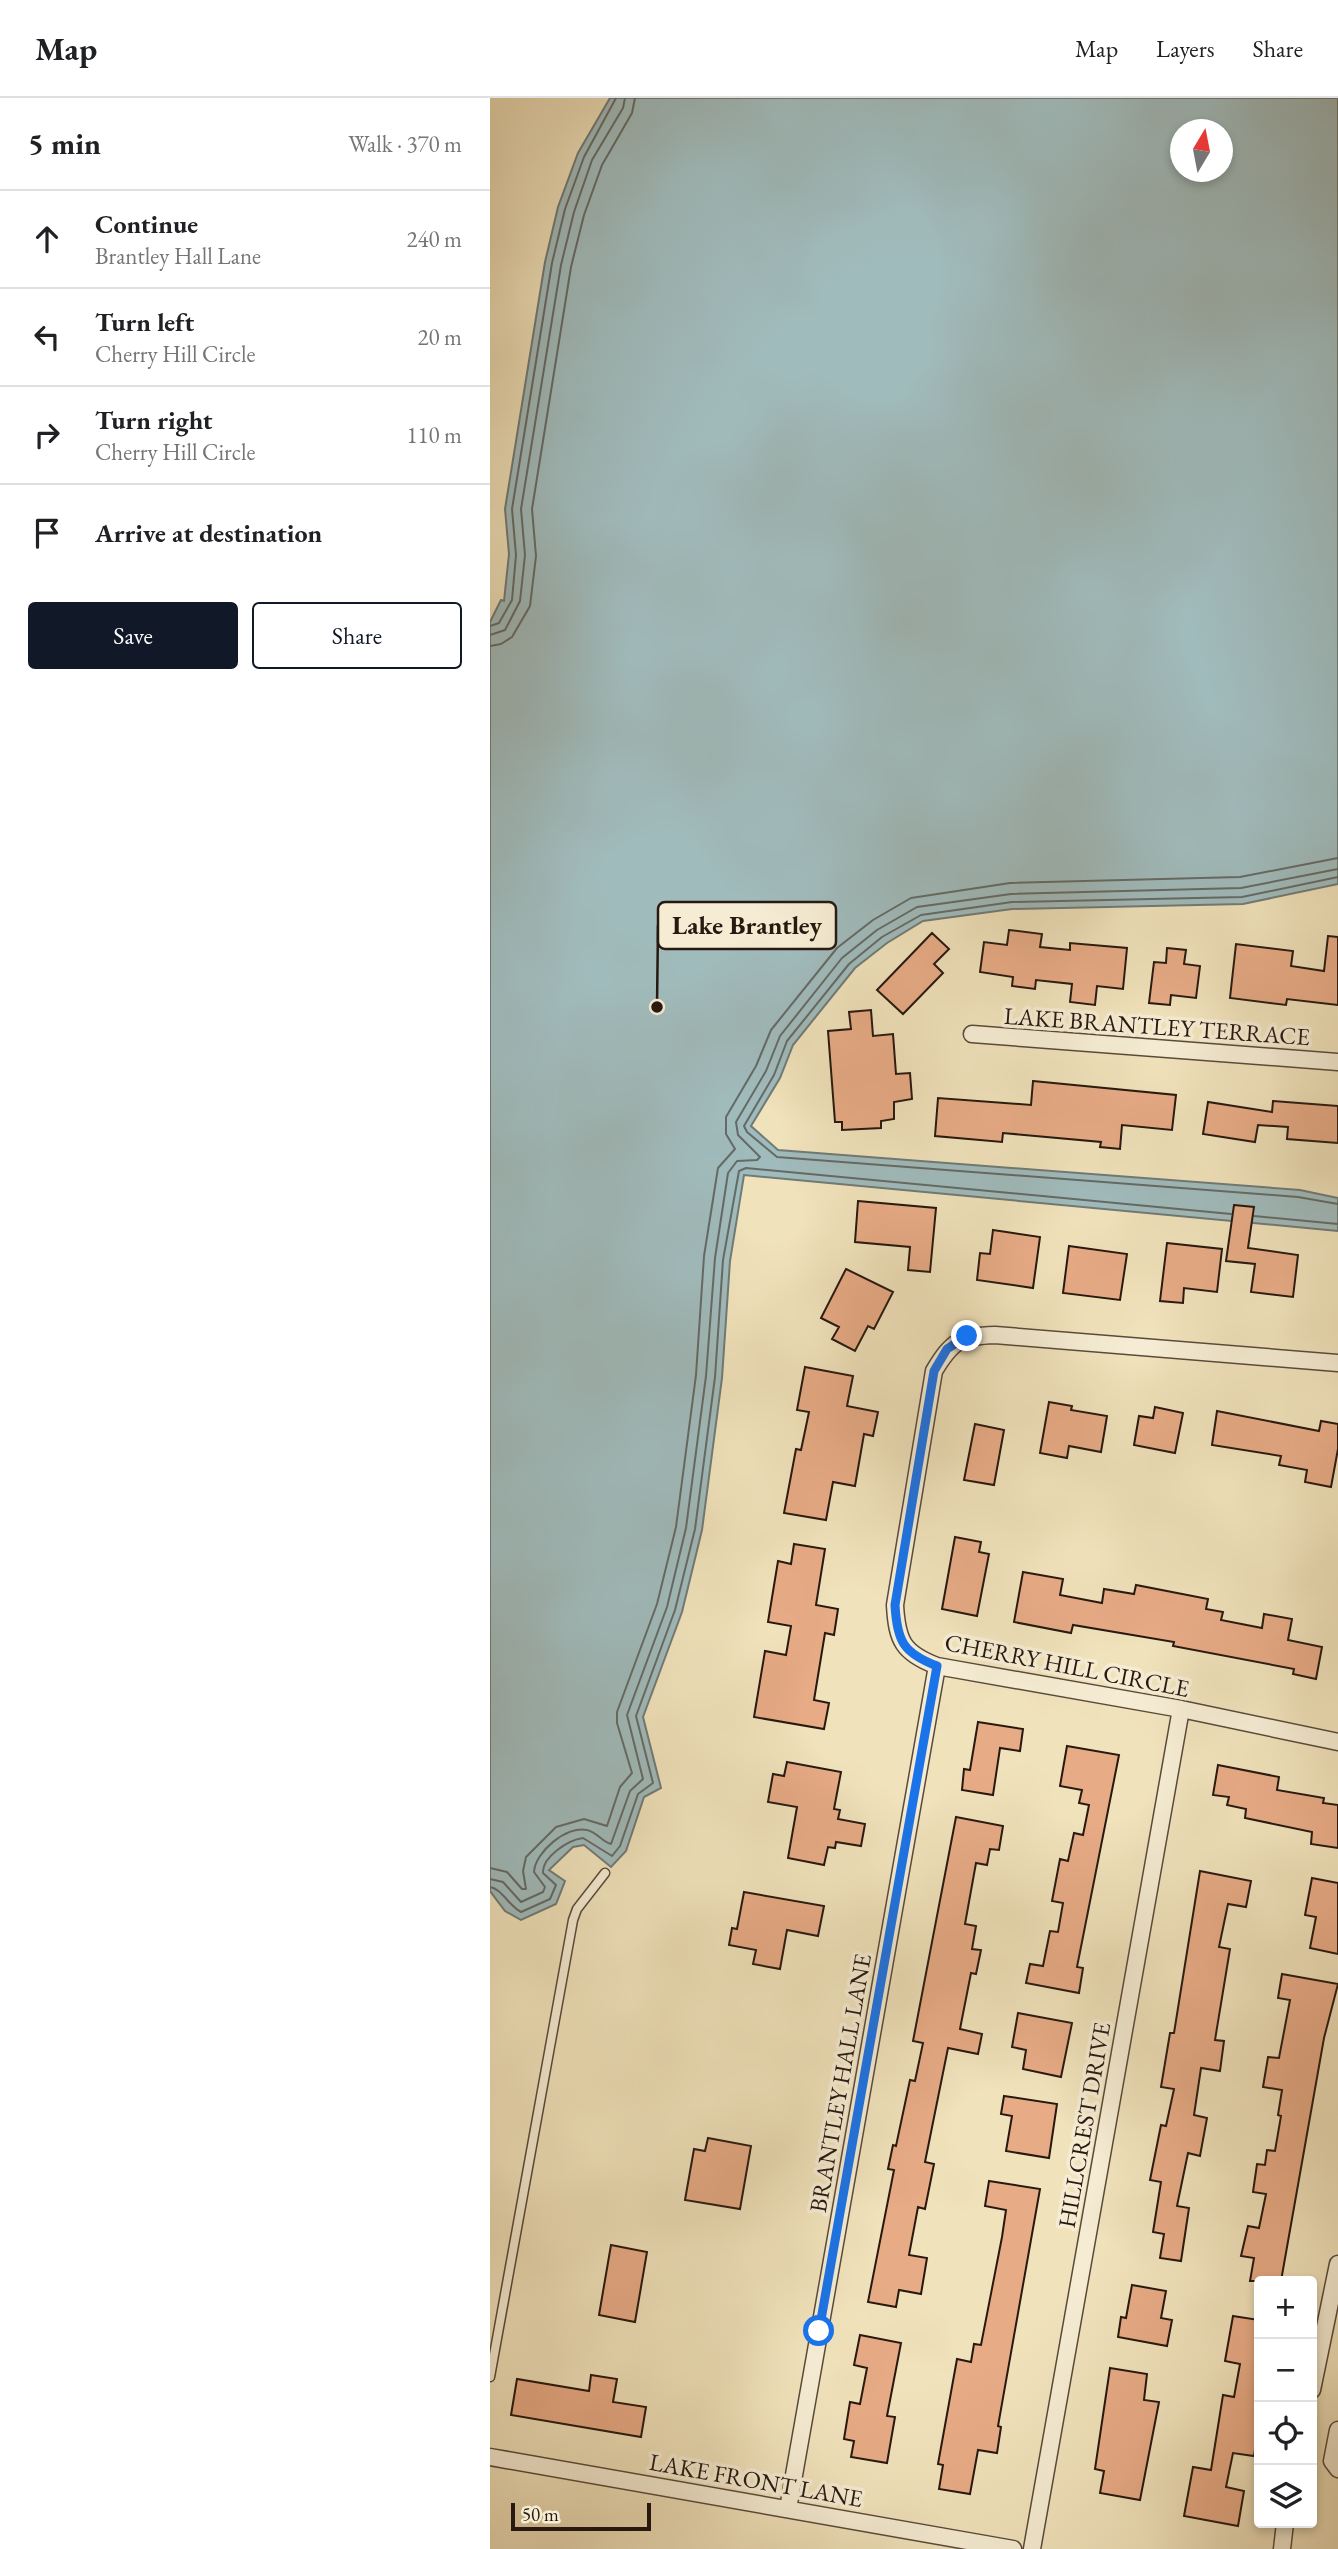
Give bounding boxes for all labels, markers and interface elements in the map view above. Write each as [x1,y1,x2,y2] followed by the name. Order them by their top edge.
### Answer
[35,27,97,70] text: Map
[1075,33,1118,64] text: Map
[1156,33,1215,64] text: Layers
[1253,33,1303,64] text: Share
[1170,119,1233,182] north arrow
[28,124,101,163] text: 5 min
[348,129,462,159] text: Walk · 370 m
[95,207,198,241] text: Continue
[28,220,66,258] icon: ahead
[406,224,462,254] text: 240 m
[95,241,261,271] text: Brantley Hall Lane
[95,305,194,339] text: Turn left
[28,318,66,356] icon: left
[417,322,462,352] text: 20 m
[95,339,256,369] text: Cherry Hill Circle
[95,403,213,437] text: Turn right
[28,416,66,454] icon: right
[406,420,462,450] text: 110 m
[95,437,256,467] text: Cherry Hill Circle
[28,514,66,552] icon: arrive
[95,516,322,550] text: Arrive at destination
[28,602,238,669] button: Save
[252,602,462,669] button: Share
[658,902,836,949] callout: Lake Brantley
[672,908,823,942] text: Lake Brantley
[1003,1000,1311,1052] street label: LAKE BRANTLEY TERRACE
[951,1320,982,1351] route end
[942,1626,1192,1704] street label: CHERRY HILL CIRCLE
[802,1951,878,2215] street label: BRANTLEY HALL LANE
[1051,2020,1117,2230] street label: HILLCREST DRIVE
[1254,2276,1317,2528] map controls
[1254,2276,1317,2339] button: +
[803,2315,834,2346] route start
[1254,2339,1317,2402] button: −
[1254,2402,1317,2465] button: locate
[647,2446,865,2514] street label: LAKE FRONT LANE
[1254,2465,1317,2528] button: layers
[511,2500,651,2532] scale bar
[522,2502,559,2527] text: 50 m

